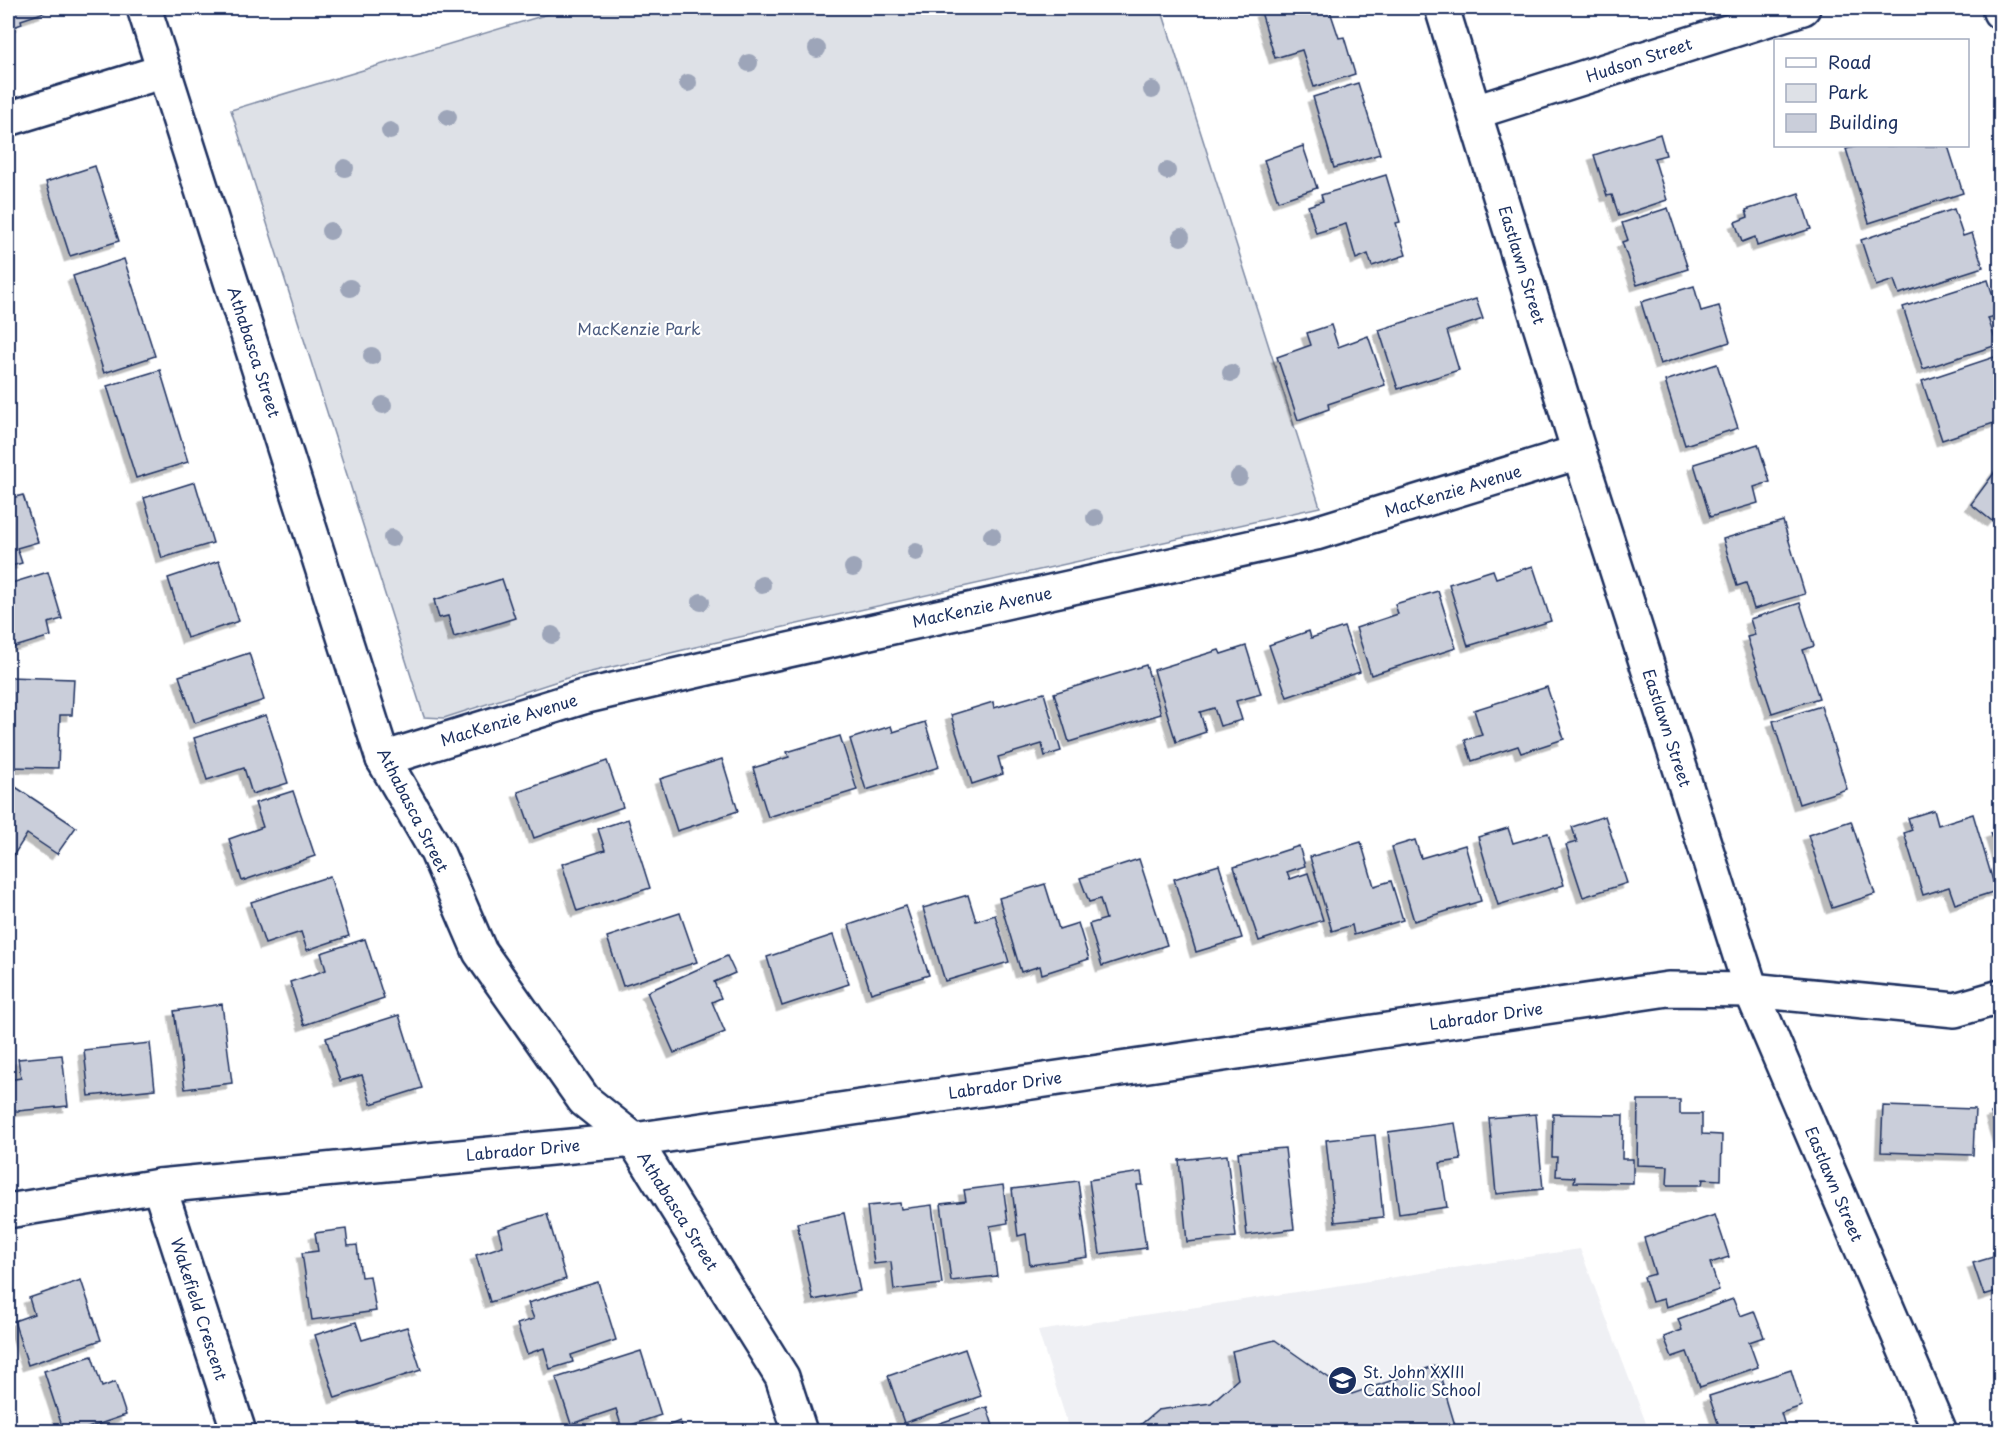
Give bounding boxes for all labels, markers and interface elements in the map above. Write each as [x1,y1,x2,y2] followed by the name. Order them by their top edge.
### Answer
[1583,30,1695,87] street label: Hudson Street
[1774,39,1969,147] legend
[1828,48,1872,75] text: Road
[1828,78,1868,105] text: Park
[1828,108,1898,135] text: Building
[1494,202,1553,327] street label: Eastlawn Street
[222,283,288,421] street label: Athabasca Street
[577,316,701,340] park label: MacKenzie Park
[1381,458,1524,522] street label: MacKenzie Avenue
[910,579,1054,633] street label: MacKenzie Avenue
[1638,666,1699,790] street label: Eastlawn Street
[437,687,580,751] street label: MacKenzie Avenue
[372,743,456,876] street label: Athabasca Street
[1428,995,1544,1035] street label: Labrador Drive
[947,1064,1063,1104] street label: Labrador Drive
[1800,1122,1870,1245] street label: Eastlawn Street
[465,1132,581,1166] street label: Labrador Drive
[633,1146,725,1275] street label: Athabasca Street
[166,1234,234,1383] street label: Wakefield Crescent
[1363,1359,1481,1401] place label: St. John XXIII Catholic School
[1326,1365,1358,1397] school or university icon: St. John XXIII Catholic School

